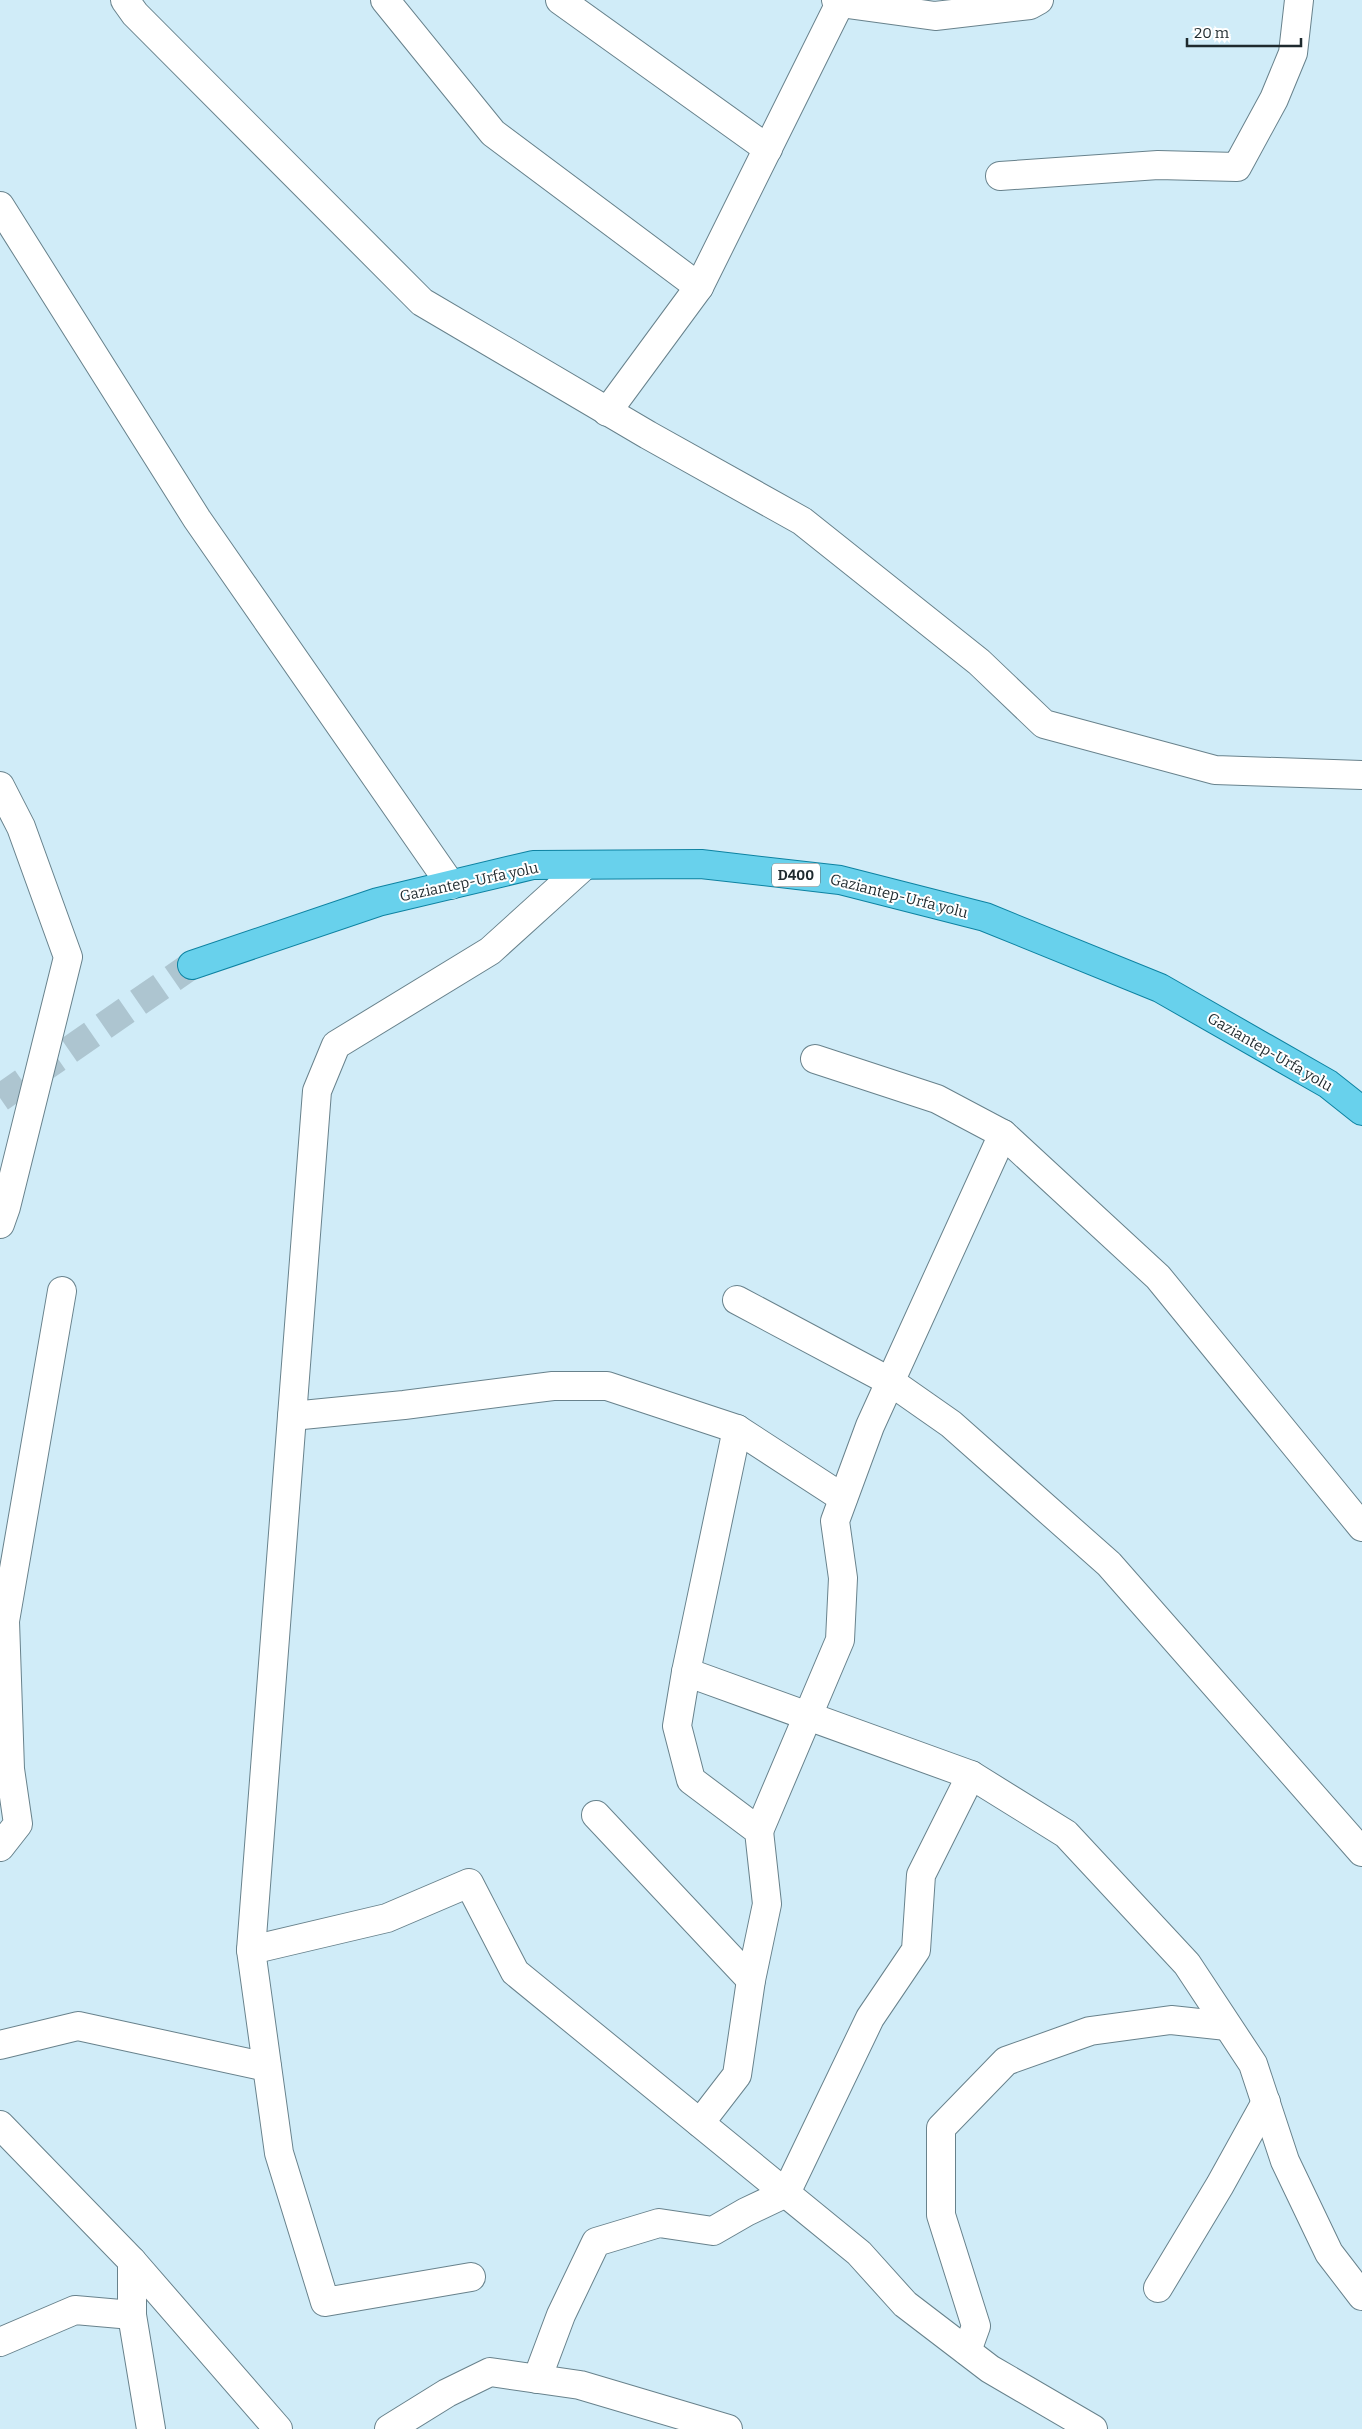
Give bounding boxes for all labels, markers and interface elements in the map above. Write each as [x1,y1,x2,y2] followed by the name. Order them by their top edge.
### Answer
[1187,15,1301,47] scale bar
[1194,24,1230,42] text: 20 m
[398,859,540,905] street label: Gaziantep-Urfa yolu
[772,864,820,886] road number: D400
[828,870,970,922] street label: Gaziantep-Urfa yolu
[1204,1009,1336,1095] street label: Gaziantep-Urfa yolu

